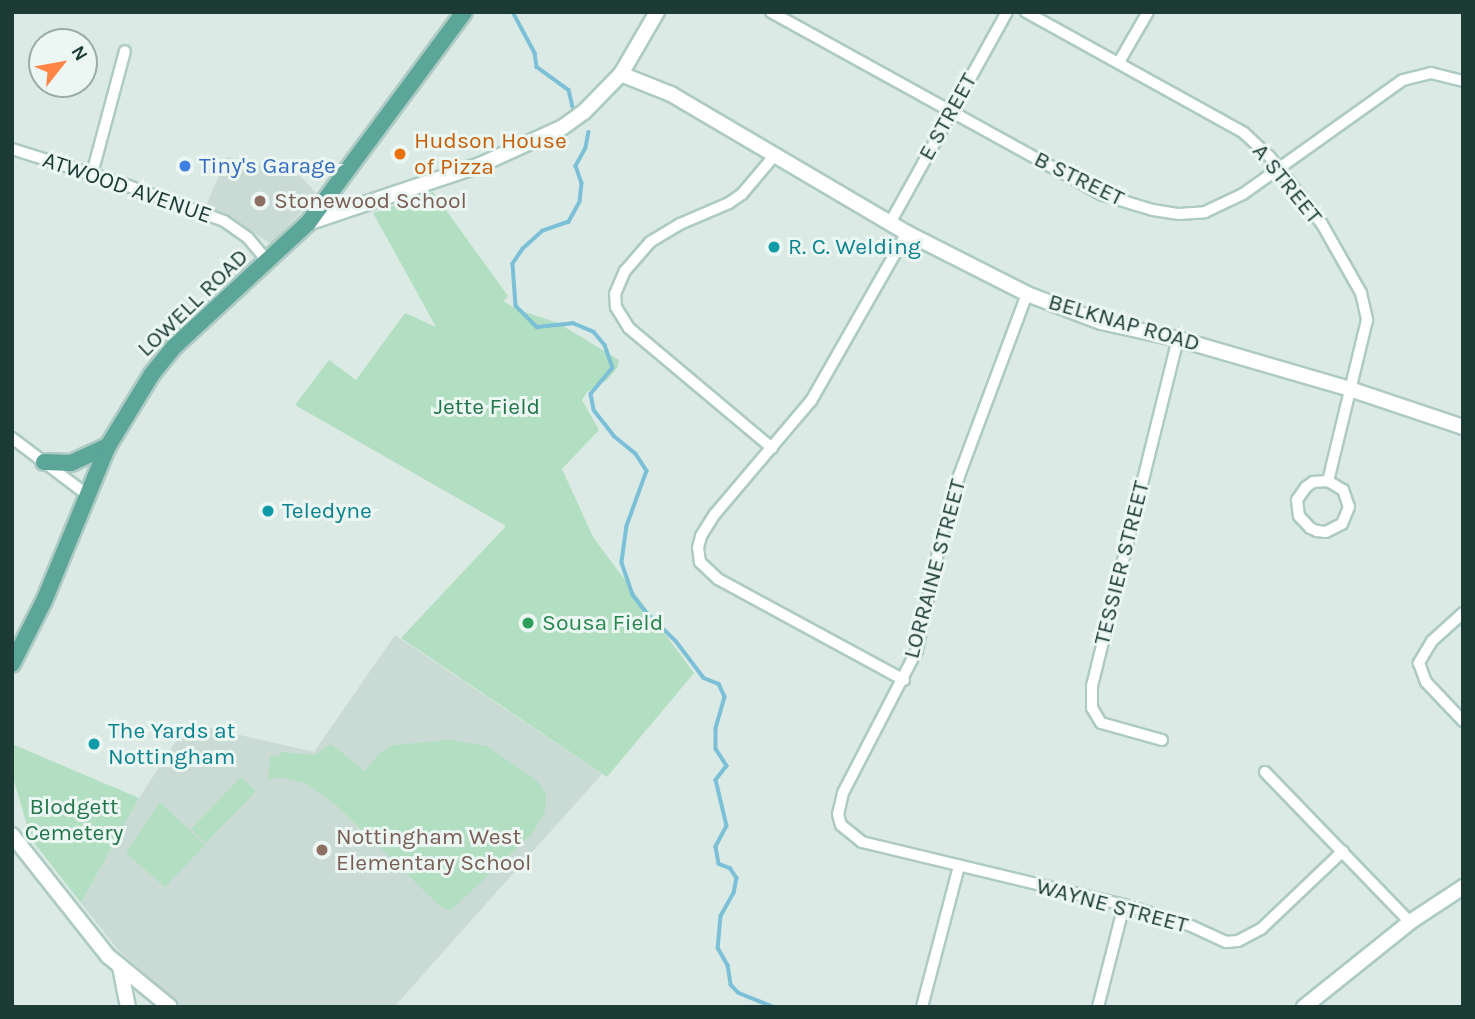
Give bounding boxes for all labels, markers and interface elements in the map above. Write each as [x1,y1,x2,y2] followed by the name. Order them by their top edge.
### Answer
[28,28,98,98] north arrow
[66,42,92,65] text: N
[913,69,983,165] street label: E STREET
[414,127,567,181] place label: Hudson House of Pizza
[1246,138,1328,230] street label: A STREET
[1030,145,1128,213] street label: B STREET
[39,146,215,230] street label: ATWOOD AVENUE
[392,146,408,162] marker: Hudson House of Pizza
[199,152,336,180] place label: Tiny's Garage
[177,158,193,174] marker: Tiny's Garage
[274,187,467,215] place label: Stonewood School
[252,193,268,209] marker: Stonewood School
[788,233,921,261] place label: R. C. Welding
[766,239,782,255] marker: R. C. Welding
[132,243,254,363] street label: LOWELL ROAD
[1045,288,1203,358] street label: BELKNAP ROAD
[434,393,540,421] park label: Jette Field
[898,476,972,662] street label: LORRAINE STREET
[1088,478,1156,648] street label: TESSIER STREET
[282,497,372,525] place label: Teledyne
[260,503,276,519] marker: Teledyne
[542,609,663,637] place label: Sousa Field
[520,615,536,631] marker: Sousa Field
[108,717,235,771] place label: The Yards at Nottingham
[86,736,102,752] marker: The Yards at Nottingham
[25,793,123,847] park label: Blodgett Cemetery
[336,823,531,877] place label: Nottingham West Elementary School
[314,842,330,858] marker: Nottingham West Elementary School
[1033,872,1191,940] street label: WAYNE STREET

